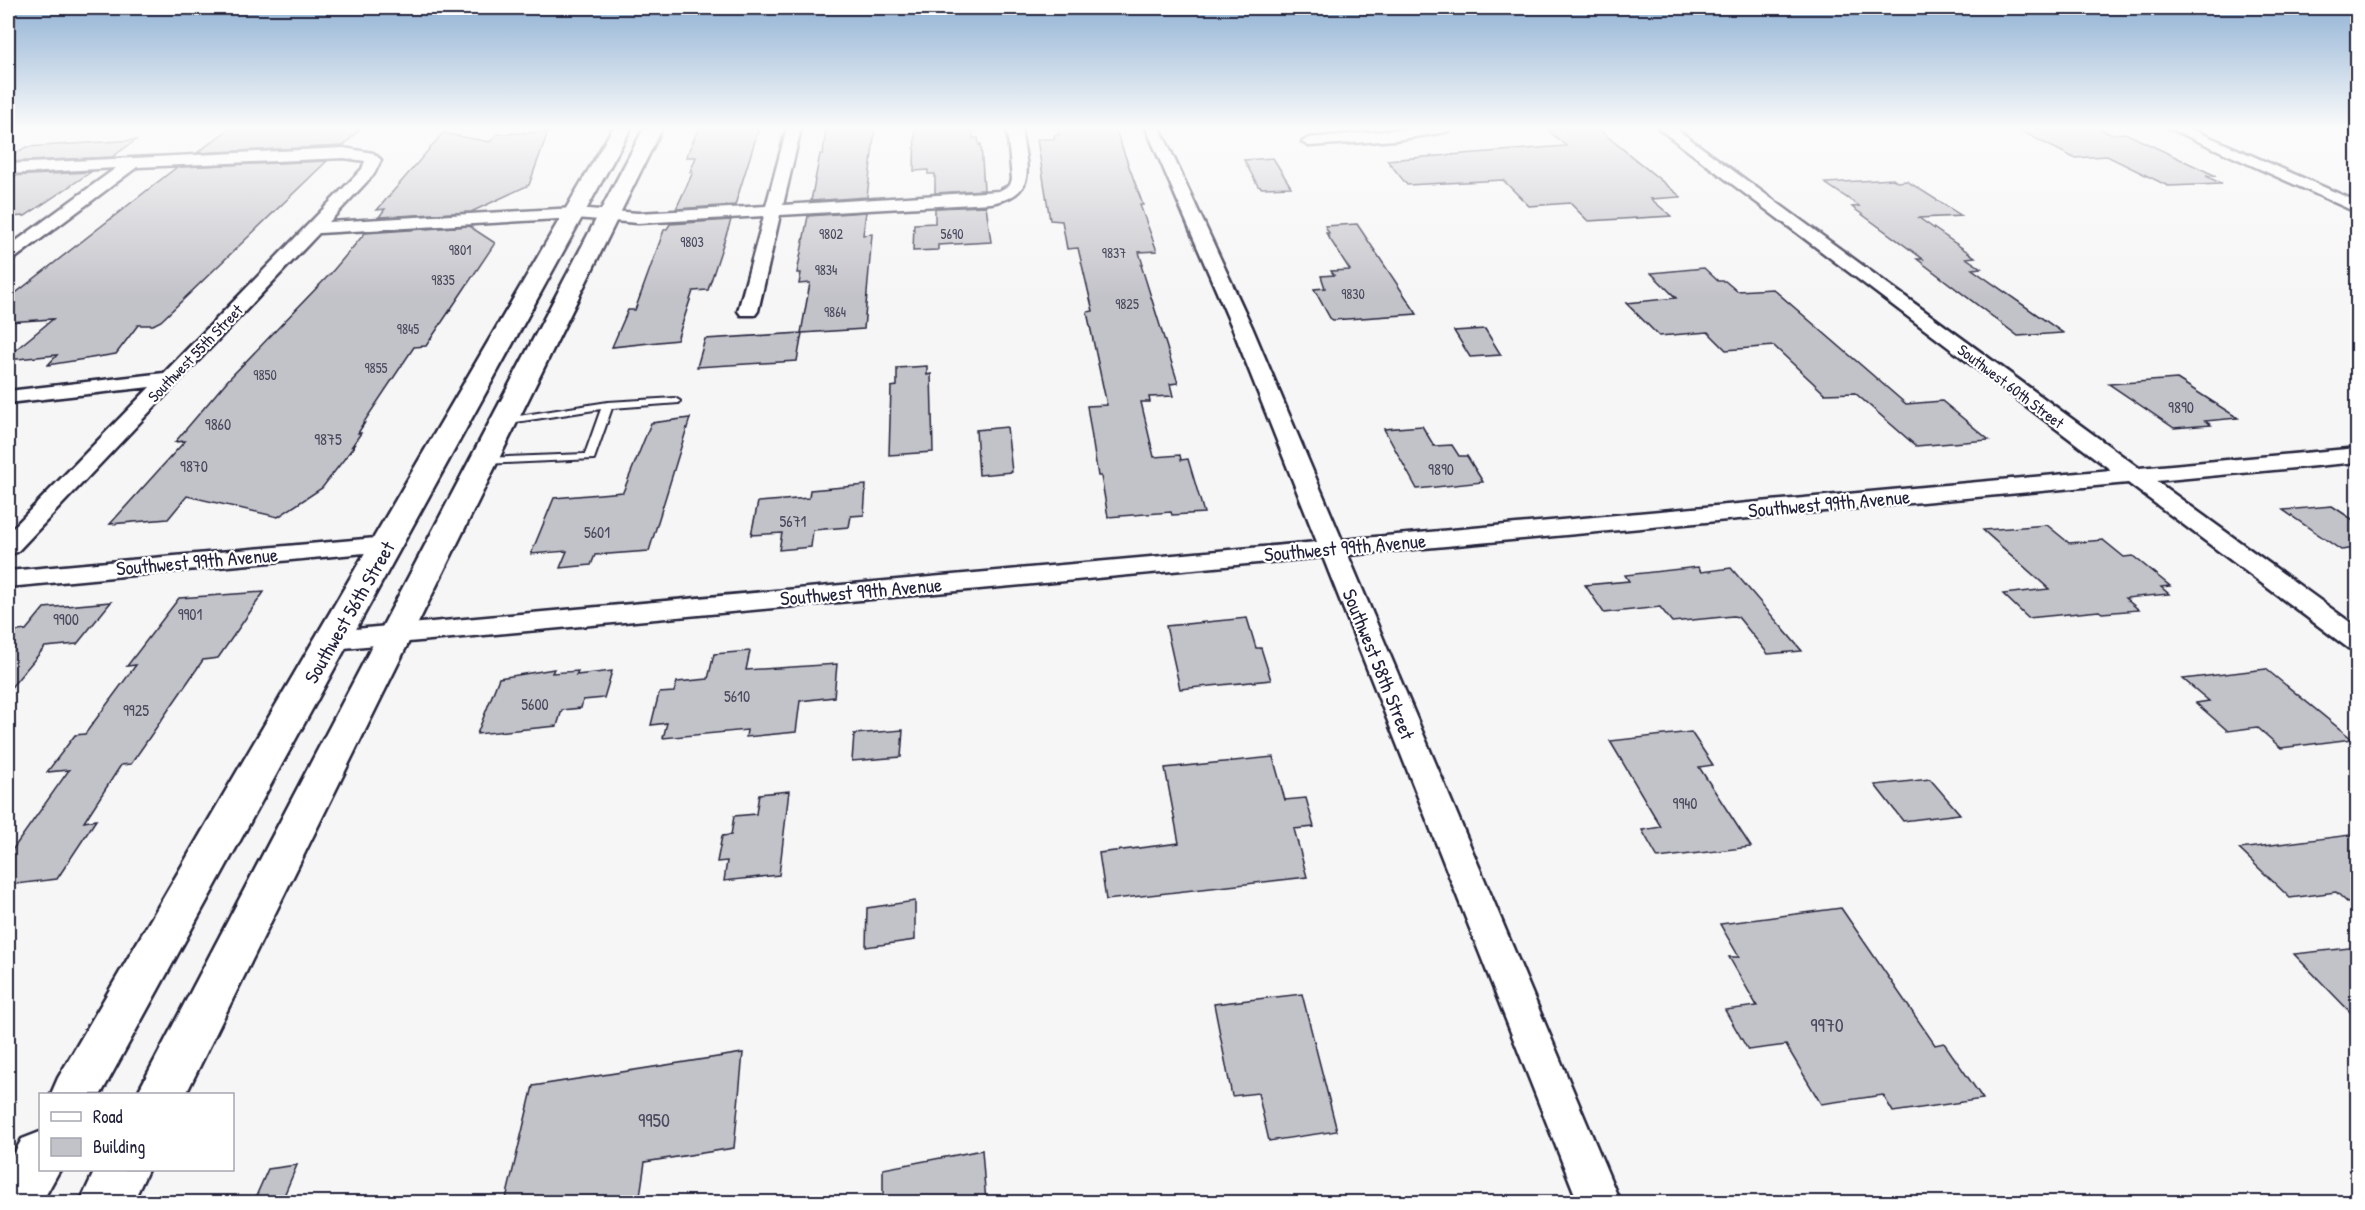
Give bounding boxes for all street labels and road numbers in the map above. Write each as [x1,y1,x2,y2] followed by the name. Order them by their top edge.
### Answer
[143,299,248,407] street label: Southwest 55th Street
[1953,339,2069,434] street label: Southwest 60th Street
[1747,482,1911,524] street label: Southwest 99th Avenue
[1263,526,1427,568] street label: Southwest 99th Avenue
[297,535,401,688] street label: Southwest 56th Street
[115,540,279,582] street label: Southwest 99th Avenue
[779,570,943,612] street label: Southwest 99th Avenue
[1336,585,1422,744] street label: Southwest 58th Street

